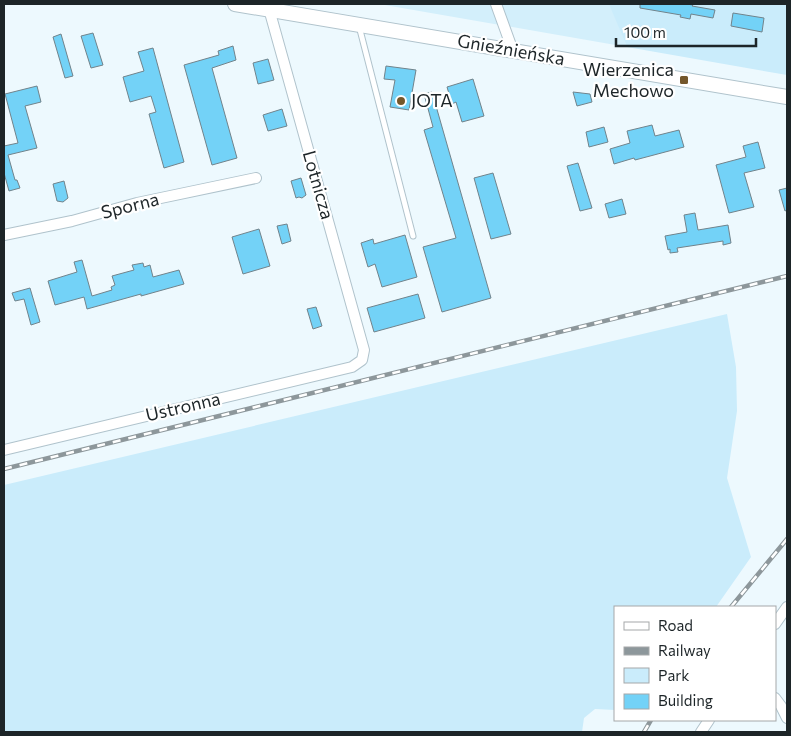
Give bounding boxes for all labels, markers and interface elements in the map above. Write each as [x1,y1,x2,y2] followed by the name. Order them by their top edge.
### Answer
[616,15,756,47] scale bar
[624,23,666,41] text: 100 m
[456,29,567,69] street label: Gnieźnieńska
[583,58,674,101] place label: Wierzenica Mechowo
[678,74,690,86] marker: Wierzenica Mechowo
[411,89,453,111] place label: JOTA
[395,95,407,107] marker: JOTA
[299,148,339,222] street label: Lotnicza
[99,187,161,223] street label: Sporna
[143,387,222,425] street label: Ustronna
[614,606,776,721] legend
[658,616,693,634] text: Road
[658,641,711,659] text: Railway
[658,666,689,684] text: Park
[658,691,713,709] text: Building

